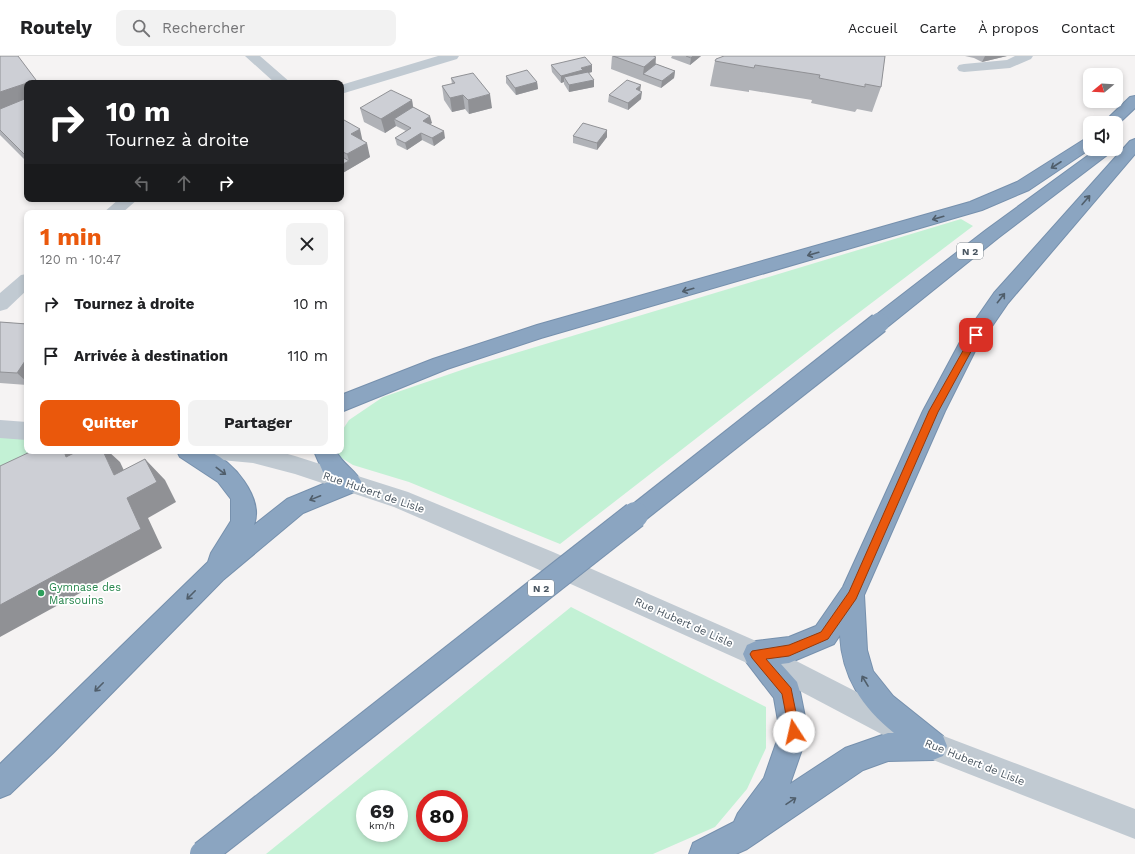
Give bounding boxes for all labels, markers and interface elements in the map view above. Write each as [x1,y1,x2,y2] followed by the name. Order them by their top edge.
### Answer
[116,10,396,46] search box
[20,16,92,39] text: Routely
[130,17,152,39] icon: search
[162,19,245,37] text: Rechercher
[848,20,897,36] text: Accueil
[919,20,956,36] text: Carte
[978,20,1039,36] text: À propos
[1061,20,1115,36] text: Contact
[1083,68,1123,108] north arrow
[1083,68,1123,156] map controls
[106,95,170,128] text: 10 m
[40,96,92,148] icon: right
[1083,116,1123,156] button: sound
[106,129,249,150] text: Tournez à droite
[1051,161,1062,169] one-way arrow
[131,172,153,194] icon: left
[173,172,195,194] icon: ahead
[215,172,237,194] icon: right
[1082,195,1091,205] one-way arrow
[932,215,945,222] one-way arrow
[40,223,102,251] text: 1 min
[286,223,328,265] button: close
[957,243,983,259] road number: N 2
[807,251,820,258] one-way arrow
[40,252,121,267] text: 120 m · 10:47
[682,287,695,294] one-way arrow
[40,293,62,315] icon: right
[997,293,1005,304] one-way arrow
[74,295,194,313] text: Tournez à droite
[293,295,328,313] text: 10 m
[959,318,993,352] pin
[965,324,987,346] icon: arrive
[40,345,62,367] icon: arrive
[74,347,228,365] text: Arrivée à destination
[288,347,328,365] text: 110 m
[40,400,180,446] button: Quitter
[188,400,328,446] button: Partager
[215,467,226,475] one-way arrow
[321,469,426,516] street label: Rue Hubert de Lisle
[309,495,321,503] one-way arrow
[528,580,554,596] road number: N 2
[49,581,121,607] place label: Gymnase des Marsouins
[36,588,46,598] marker: Gymnase des Marsouins
[186,590,196,599] one-way arrow
[632,595,735,650] street label: Rue Hubert de Lisle
[861,675,869,687] one-way arrow
[95,682,104,692] one-way arrow
[773,711,815,753] position arrow
[923,736,1027,788] street label: Rue Hubert de Lisle
[416,790,468,842] speed limit sign: 80
[786,797,797,805] one-way arrow
[370,799,394,823] text: 69
[369,820,395,831] text: km/h

